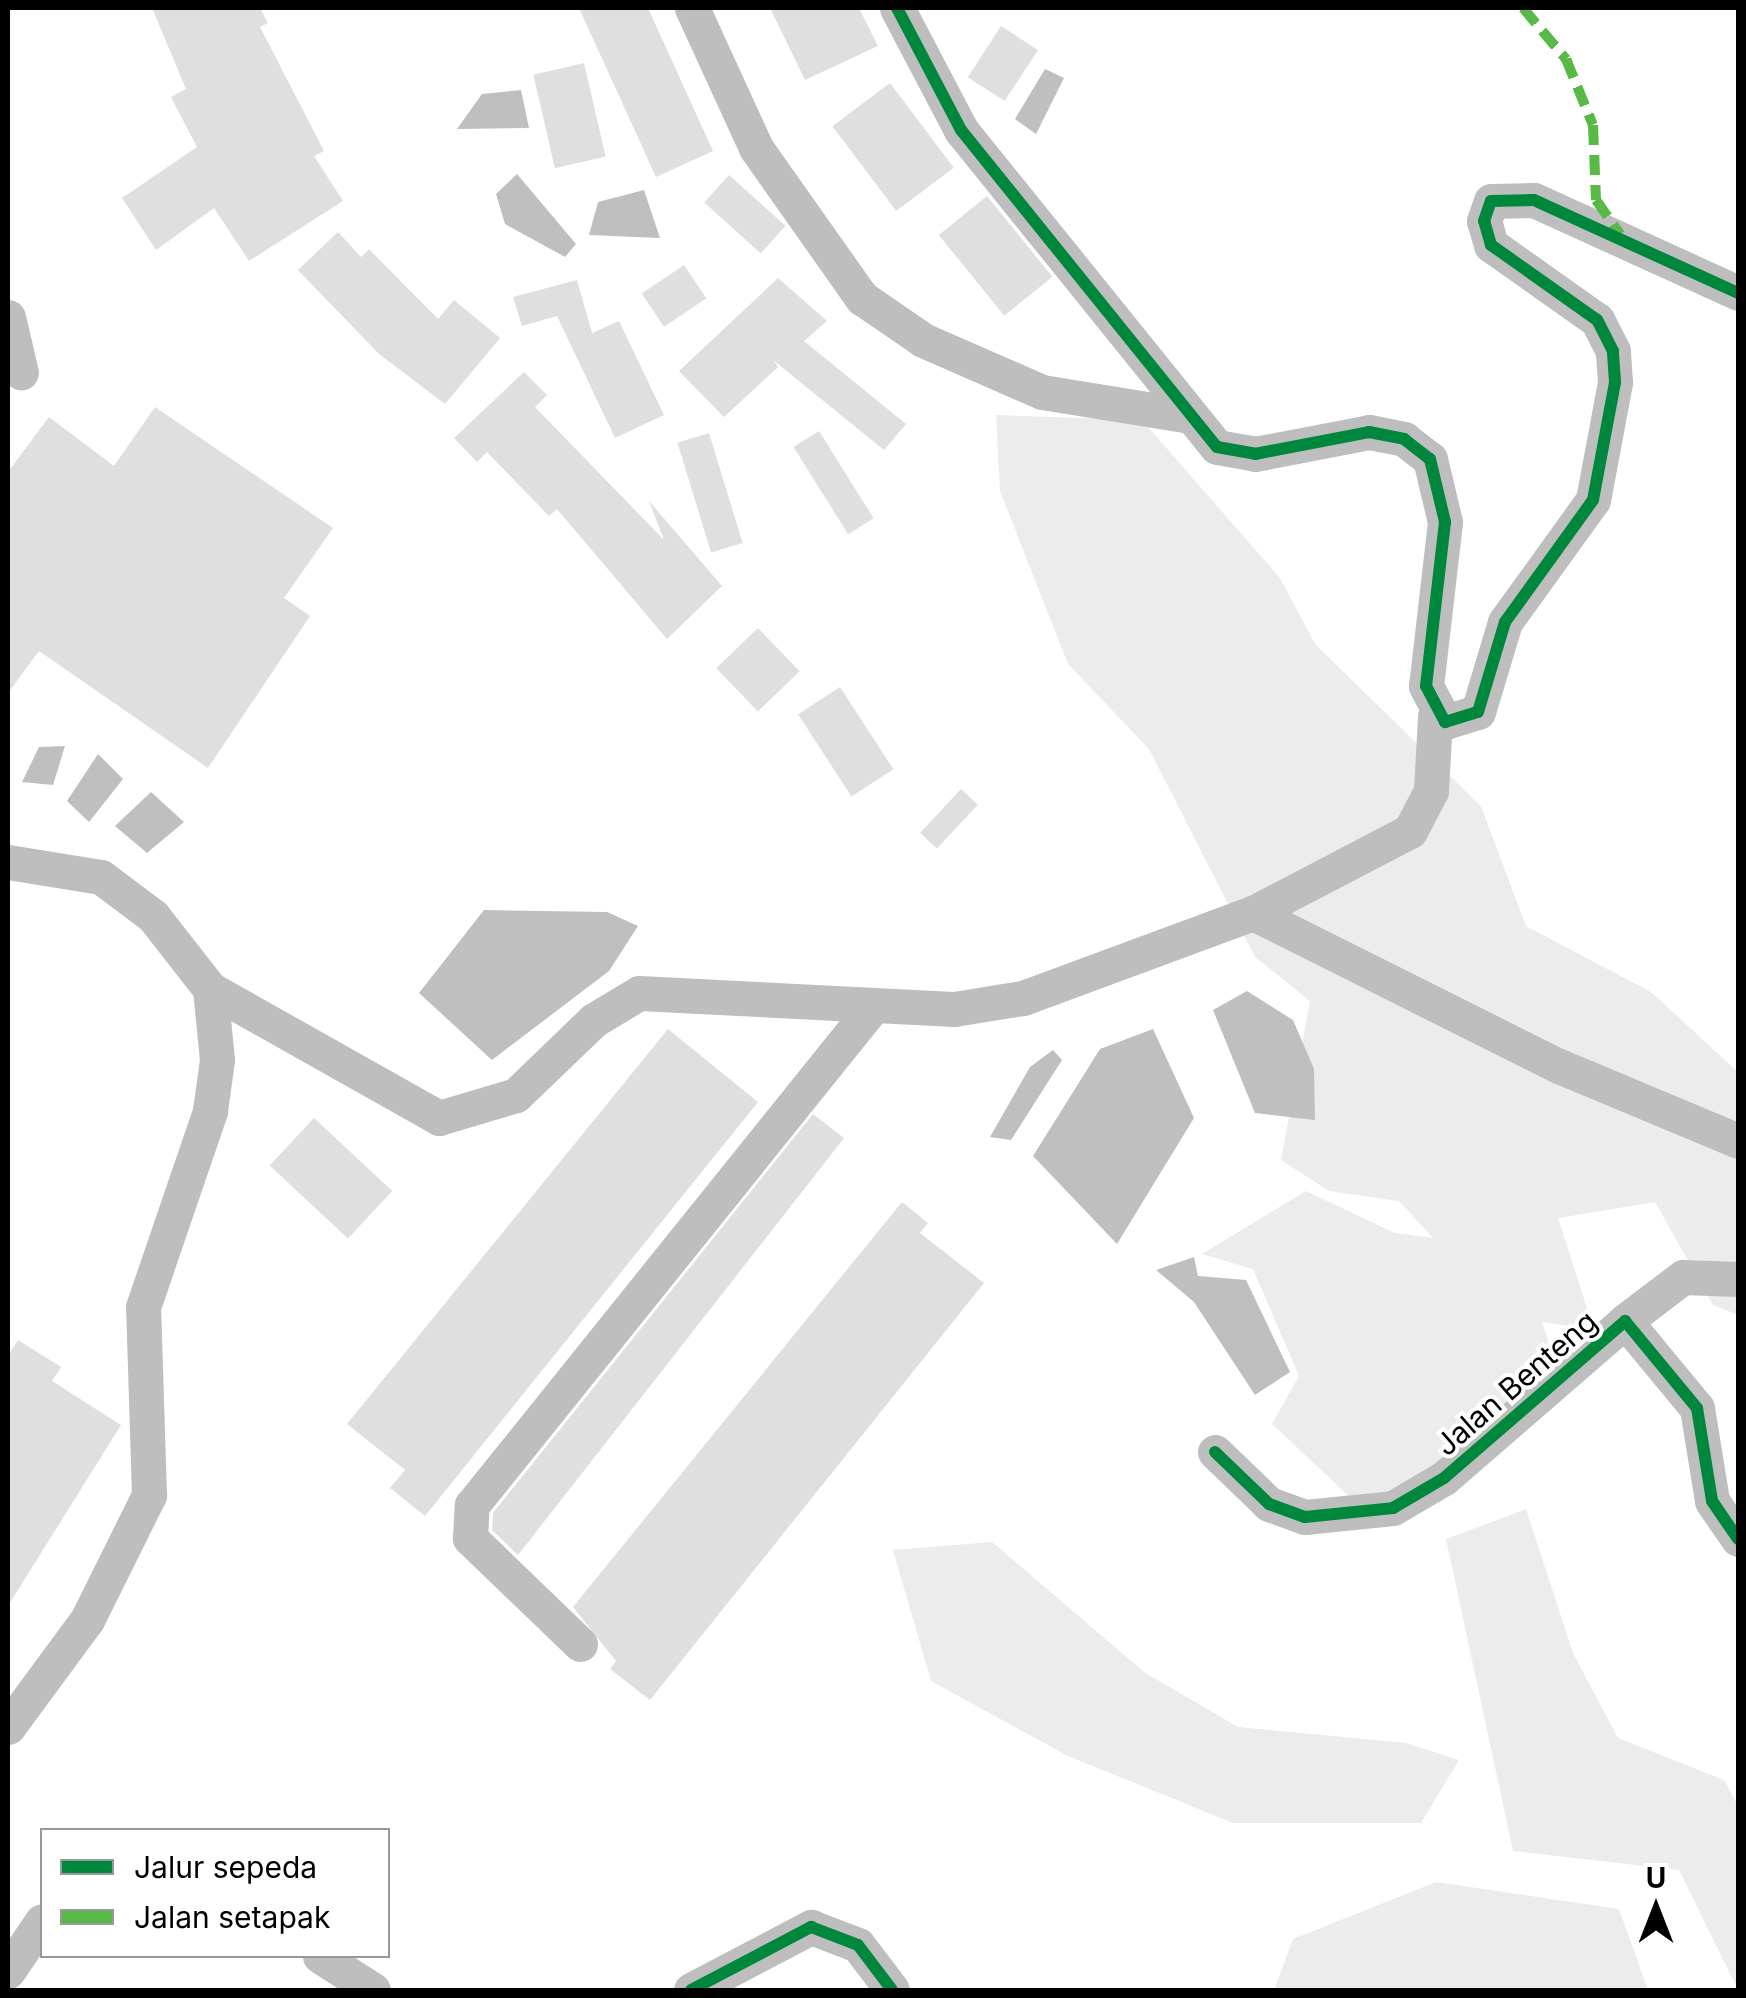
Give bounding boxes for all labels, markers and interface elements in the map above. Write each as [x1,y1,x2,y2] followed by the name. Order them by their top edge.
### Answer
[1428,1303,1604,1463] street label: Jalan Benteng
[40,1828,390,1958] legend
[134,1849,317,1885] text: Jalur sepeda
[1606,1858,1706,1958] north arrow
[1646,1861,1666,1895] text: U
[134,1899,330,1935] text: Jalan setapak

